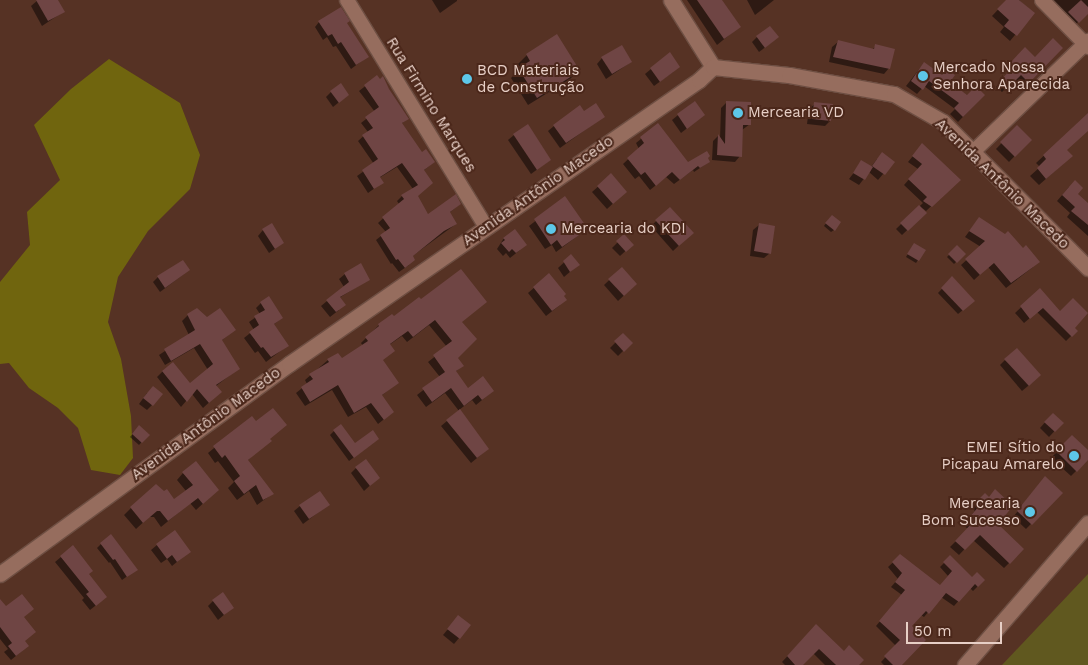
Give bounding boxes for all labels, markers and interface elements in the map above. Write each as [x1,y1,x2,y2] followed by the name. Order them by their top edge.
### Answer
[382,34,480,176] street label: Rua Firmino Marques
[933,58,1071,93] place label: Mercado Nossa Senhora Aparecida
[477,61,584,96] place label: BCD Materiais de Construção
[917,70,929,82] marker: Mercado Nossa Senhora Aparecida
[461,73,473,85] marker: BCD Materiais de Construção
[748,104,845,122] place label: Mercearia VD
[732,107,744,119] marker: Mercearia VD
[931,115,1073,253] street label: Avenida Antônio Macedo
[459,132,617,250] street label: Avenida Antônio Macedo
[561,220,686,238] place label: Mercearia do KDI
[545,223,557,235] marker: Mercearia do KDI
[128,364,284,484] street label: Avenida Antônio Macedo
[941,438,1064,473] place label: EMEI Sítio do Picapau Amarelo
[1068,450,1080,462] marker: EMEI Sítio do Picapau Amarelo
[921,494,1020,529] place label: Mercearia Bom Sucesso
[1024,506,1036,518] marker: Mercearia Bom Sucesso
[908,612,1004,644] scale bar
[914,622,951,640] text: 50 m

